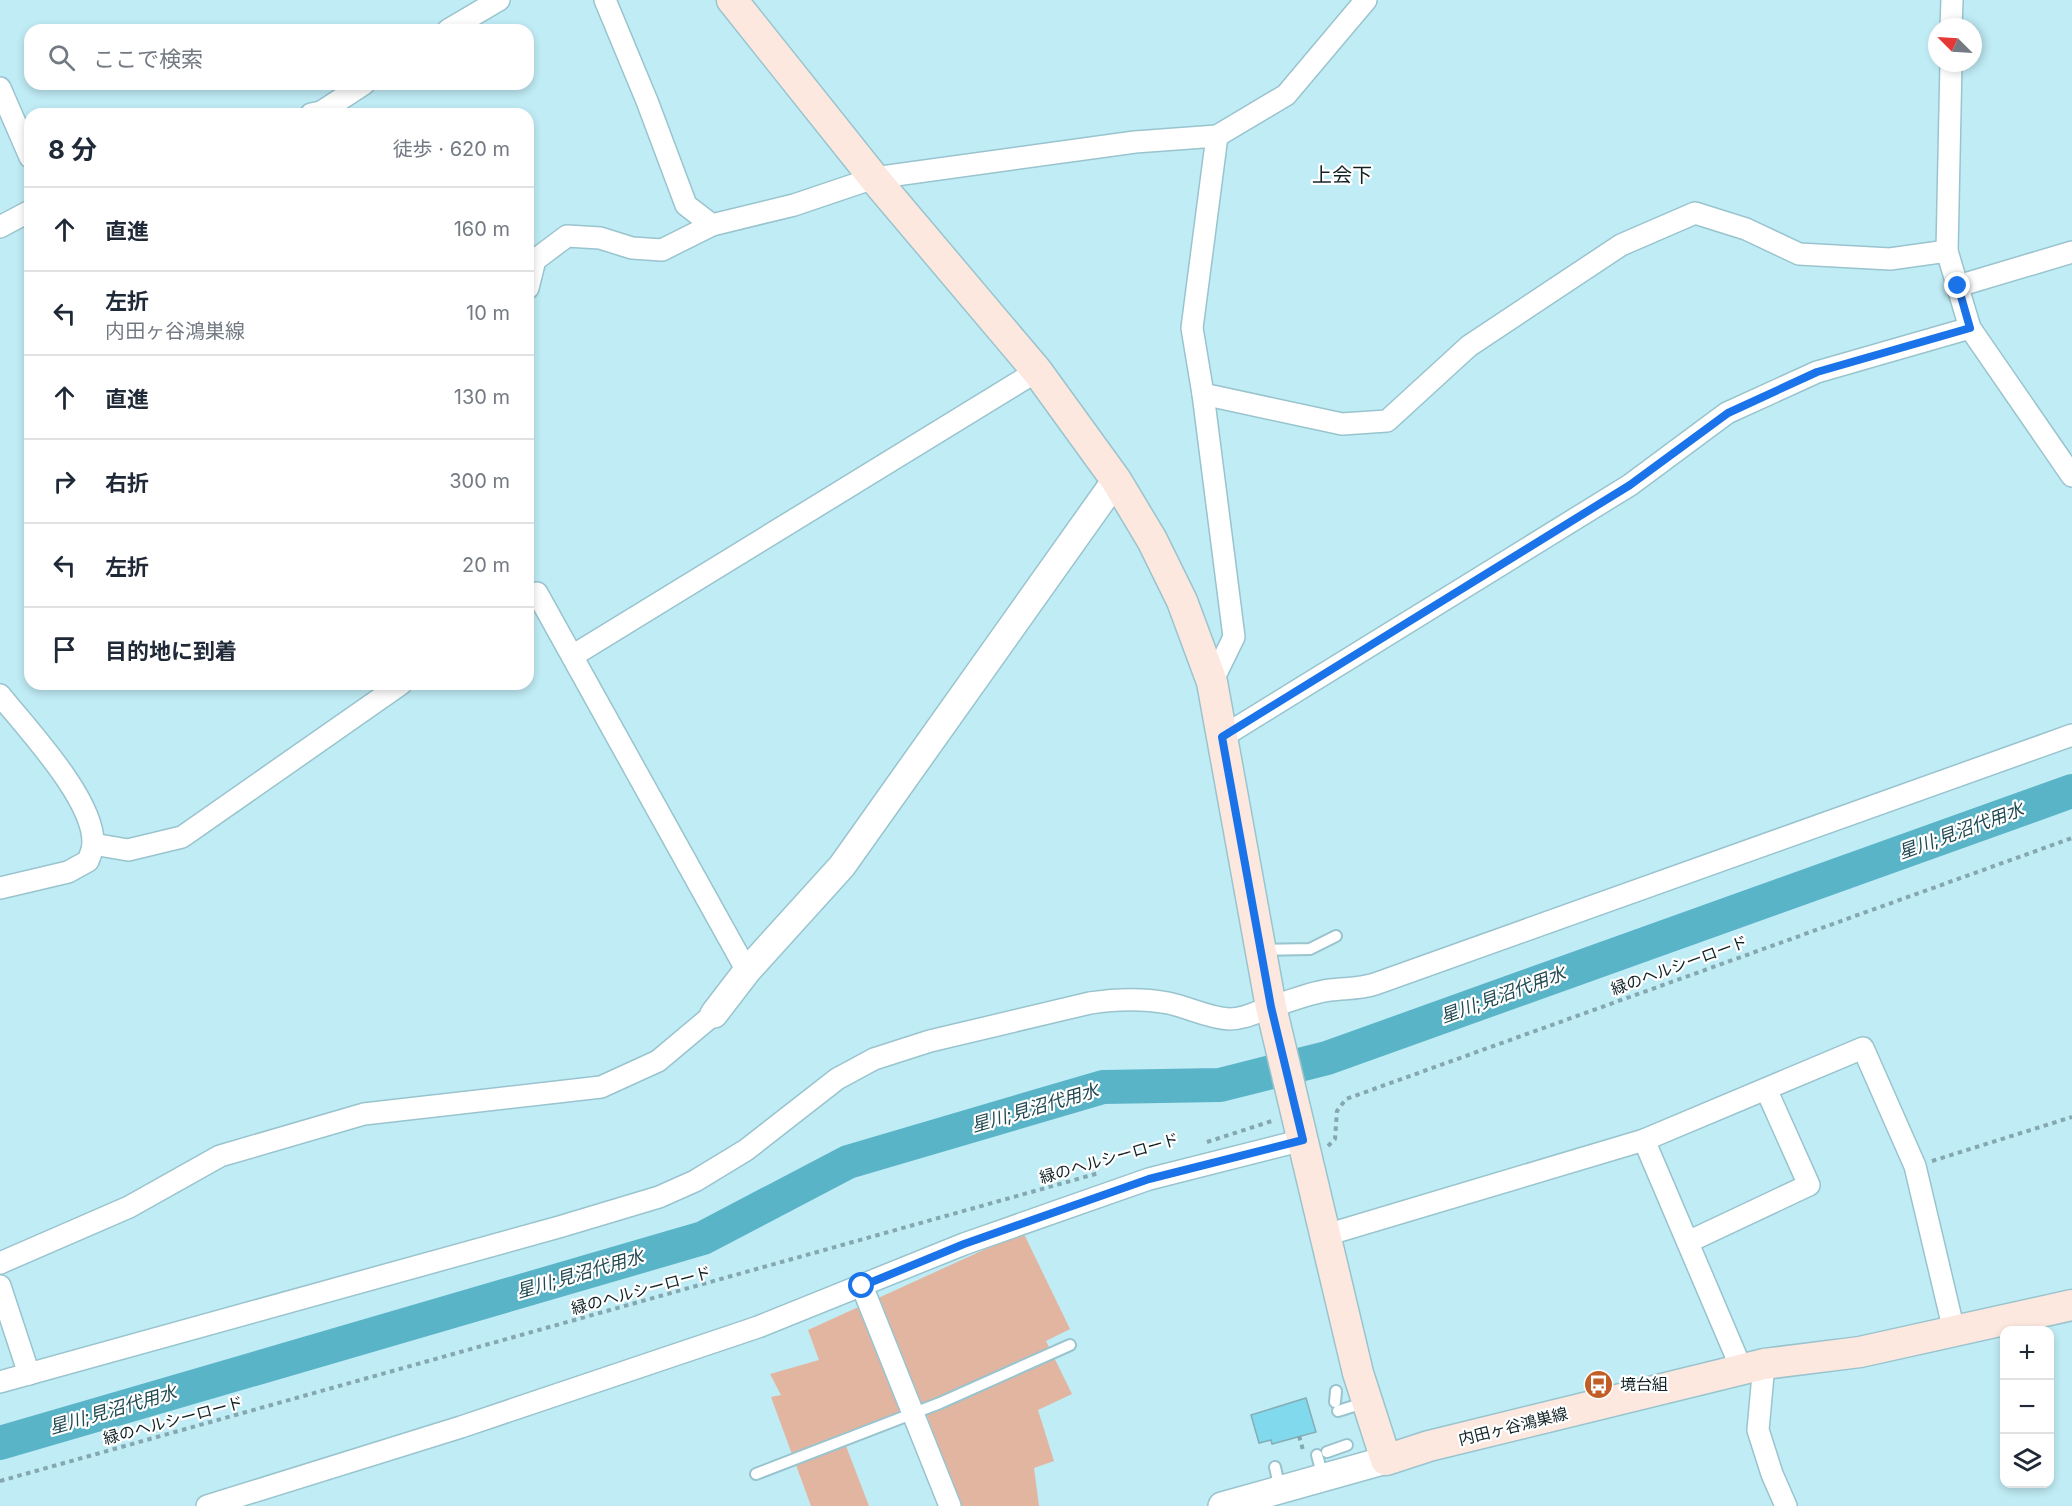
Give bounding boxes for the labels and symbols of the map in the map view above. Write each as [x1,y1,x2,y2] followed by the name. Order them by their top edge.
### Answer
[1928,18,1982,72] north arrow
[1312,163,1372,187] district label: 上会下
[1944,272,1970,298] route end
[1895,798,2028,863] water label: 星川;見沼代用水
[1608,931,1750,999] street label: 緑のヘルシーロード
[1437,962,1570,1027] water label: 星川;見沼代用水
[969,1079,1103,1136] water label: 星川;見沼代用水
[1037,1129,1181,1187] street label: 緑のヘルシーロード
[514,1245,648,1302] water label: 星川;見沼代用水
[569,1262,713,1318] street label: 緑のヘルシーロード
[848,1272,874,1298] route start
[1583,1368,1615,1400] bus stop icon: 境台組
[1620,1374,1668,1394] place label: 境台組
[47,1381,181,1438] water label: 星川;見沼代用水
[101,1392,245,1448] street label: 緑のヘルシーロード
[1456,1403,1570,1449] street label: 内田ヶ谷鴻巣線

